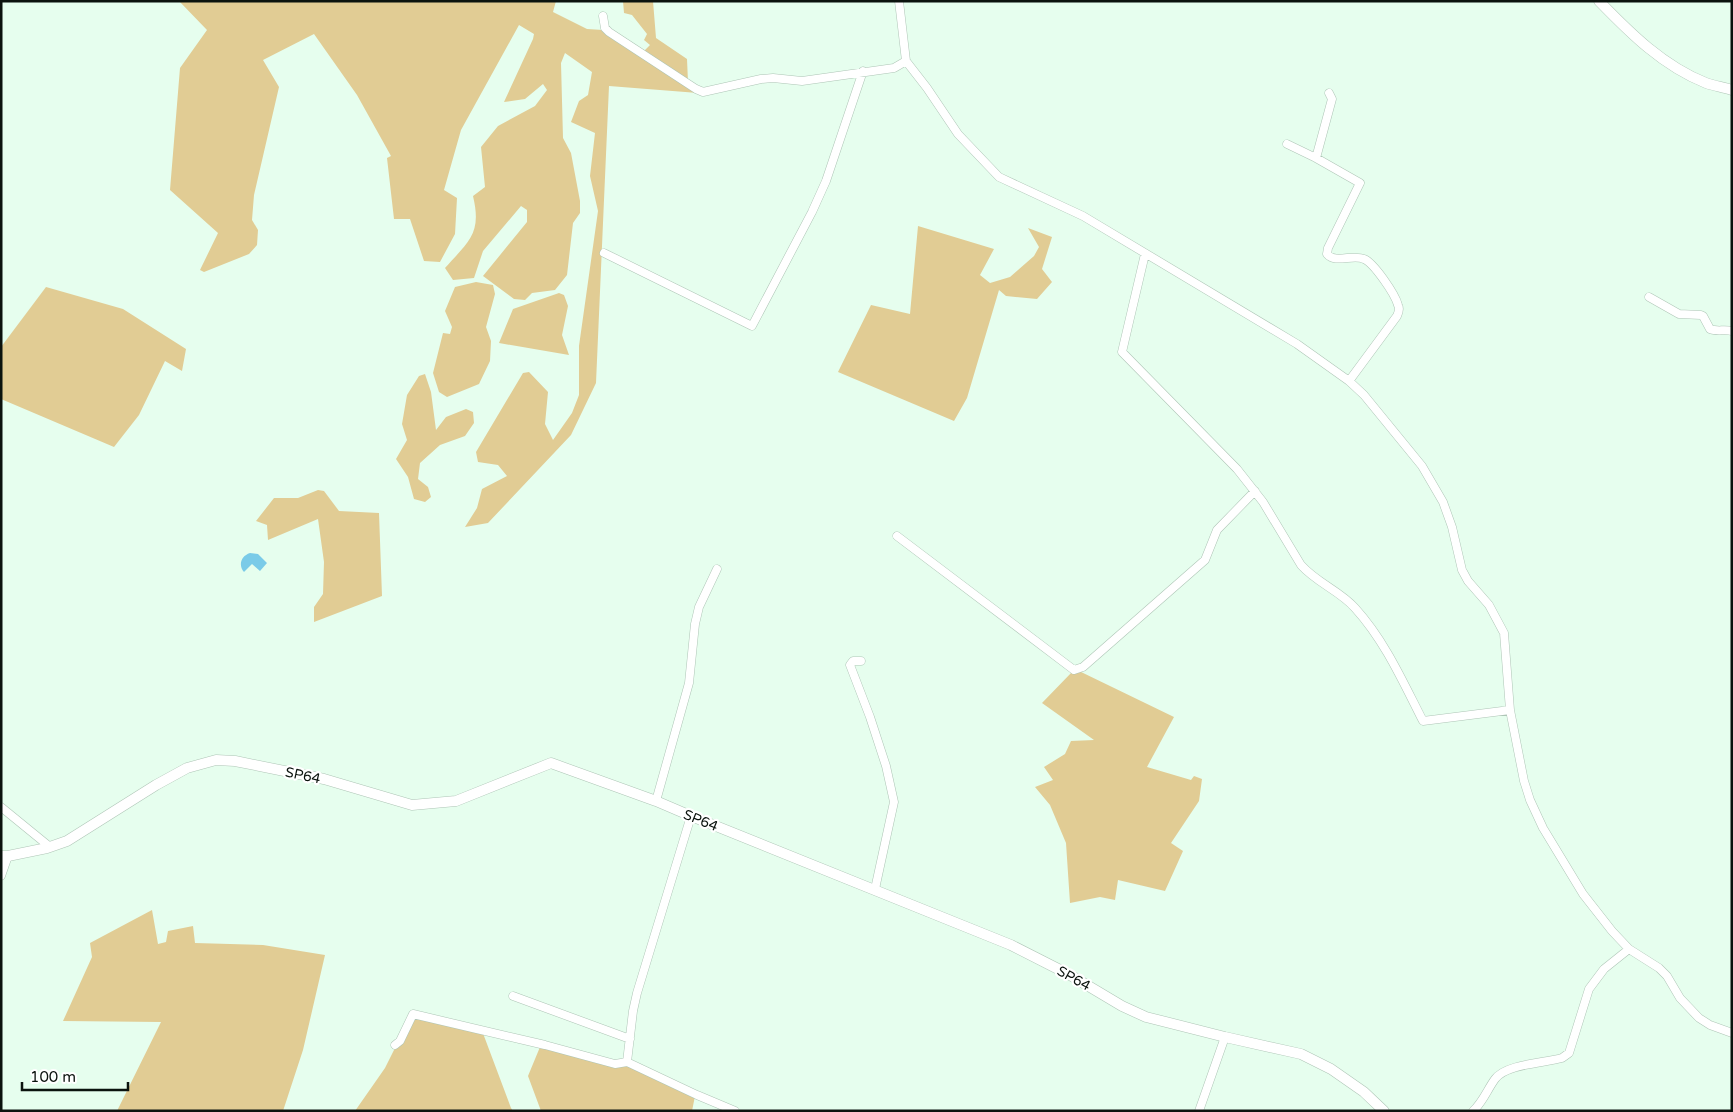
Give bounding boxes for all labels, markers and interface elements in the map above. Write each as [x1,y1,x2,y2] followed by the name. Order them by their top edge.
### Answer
[284,763,322,788] street label: SP64
[681,806,721,835] street label: SP64
[1054,962,1094,995] street label: SP64
[22,1060,129,1092] scale bar
[30,1068,76,1086] text: 100 m

